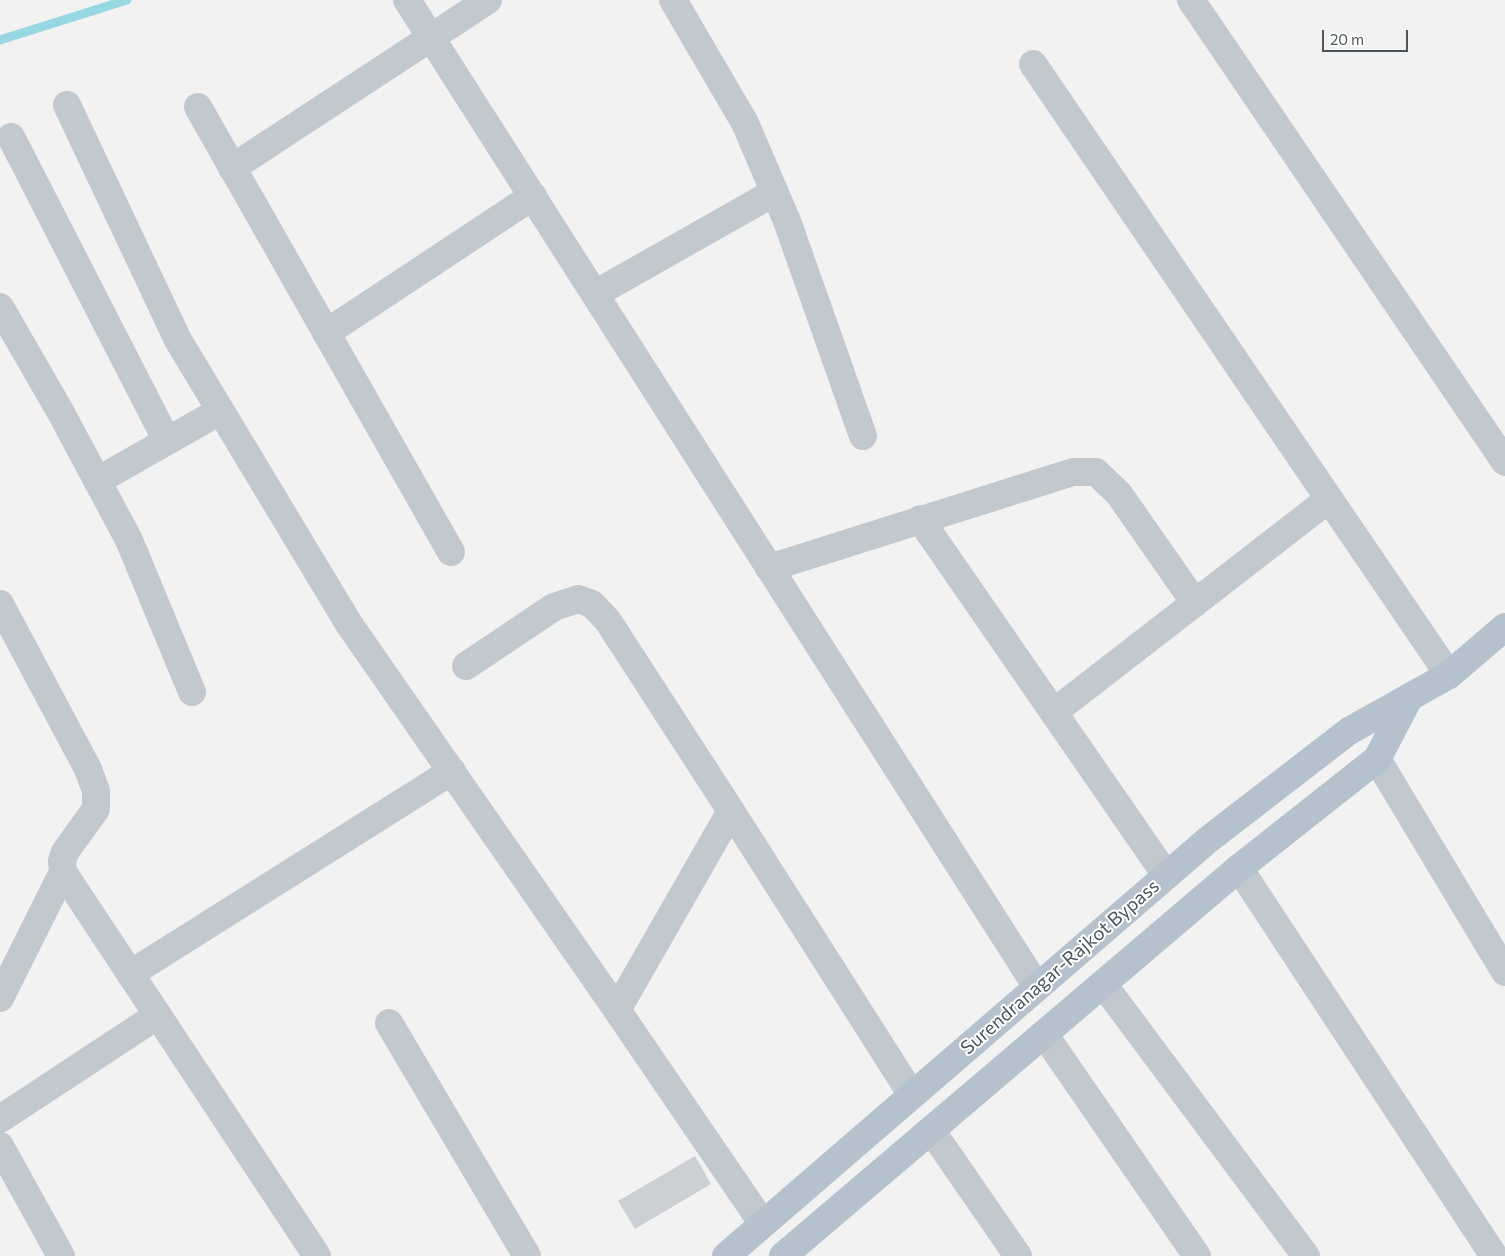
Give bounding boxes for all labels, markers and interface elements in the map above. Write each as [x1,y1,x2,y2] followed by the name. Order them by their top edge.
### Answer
[1325,20,1411,52] scale bar
[1330,30,1364,48] text: 20 m
[956,875,1164,1059] street label: Surendranagar-Rajkot Bypass

